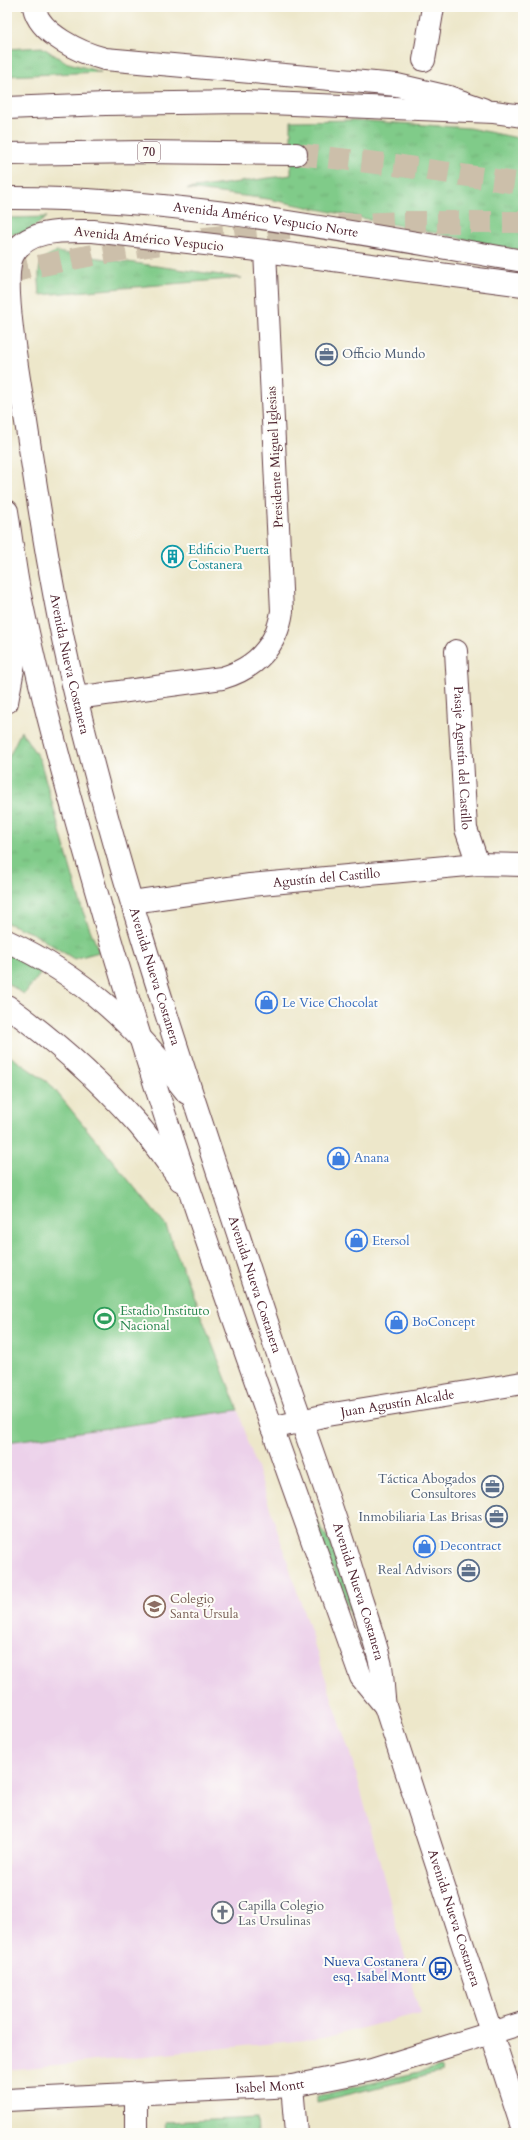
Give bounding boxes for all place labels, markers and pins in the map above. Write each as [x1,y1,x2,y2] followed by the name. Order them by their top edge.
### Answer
[313,341,339,367] office icon: Officio Mundo
[342,345,425,363] place label: Officio Mundo
[188,541,270,574] place label: Edificio Puerta Costanera
[160,544,186,570] building icon: Edificio Puerta Costanera
[254,990,280,1016] shop icon: Le Vice Chocolat
[282,994,378,1012] place label: Le Vice Chocolat
[325,1145,351,1171] shop icon: Anana
[354,1149,390,1167] place label: Anana
[343,1228,369,1254] shop icon: Etersol
[372,1232,410,1250] place label: Etersol
[120,1302,210,1335] place label: Estadio Instituto Nacional
[92,1305,118,1331] sports icon: Estadio Instituto Nacional
[383,1309,409,1335] shop icon: BoConcept
[412,1313,475,1331] place label: BoConcept
[378,1470,476,1503] place label: Táctica Abogados Consultores
[479,1473,505,1499] office icon: Táctica Abogados Consultores
[484,1504,510,1530] office icon: Inmobiliaria Las Brisas
[359,1508,482,1526] place label: Inmobiliaria Las Brisas
[412,1533,438,1559] shop icon: Decontract
[440,1537,501,1555] place label: Decontract
[455,1557,481,1583] office icon: Real Advisors
[378,1561,452,1579] place label: Real Advisors
[170,1590,239,1623] place label: Colegio Santa Úrsula
[142,1593,168,1619] school or university icon: Colegio Santa Úrsula
[238,1897,324,1930] place label: Capilla Colegio Las Ursulinas
[209,1900,235,1926] church icon: Capilla Colegio Las Ursulinas
[324,1953,427,1986] place label: Nueva Costanera / esq. Isabel Montt
[428,1956,454,1982] bus stop icon: Nueva Costanera / esq. Isabel Montt

